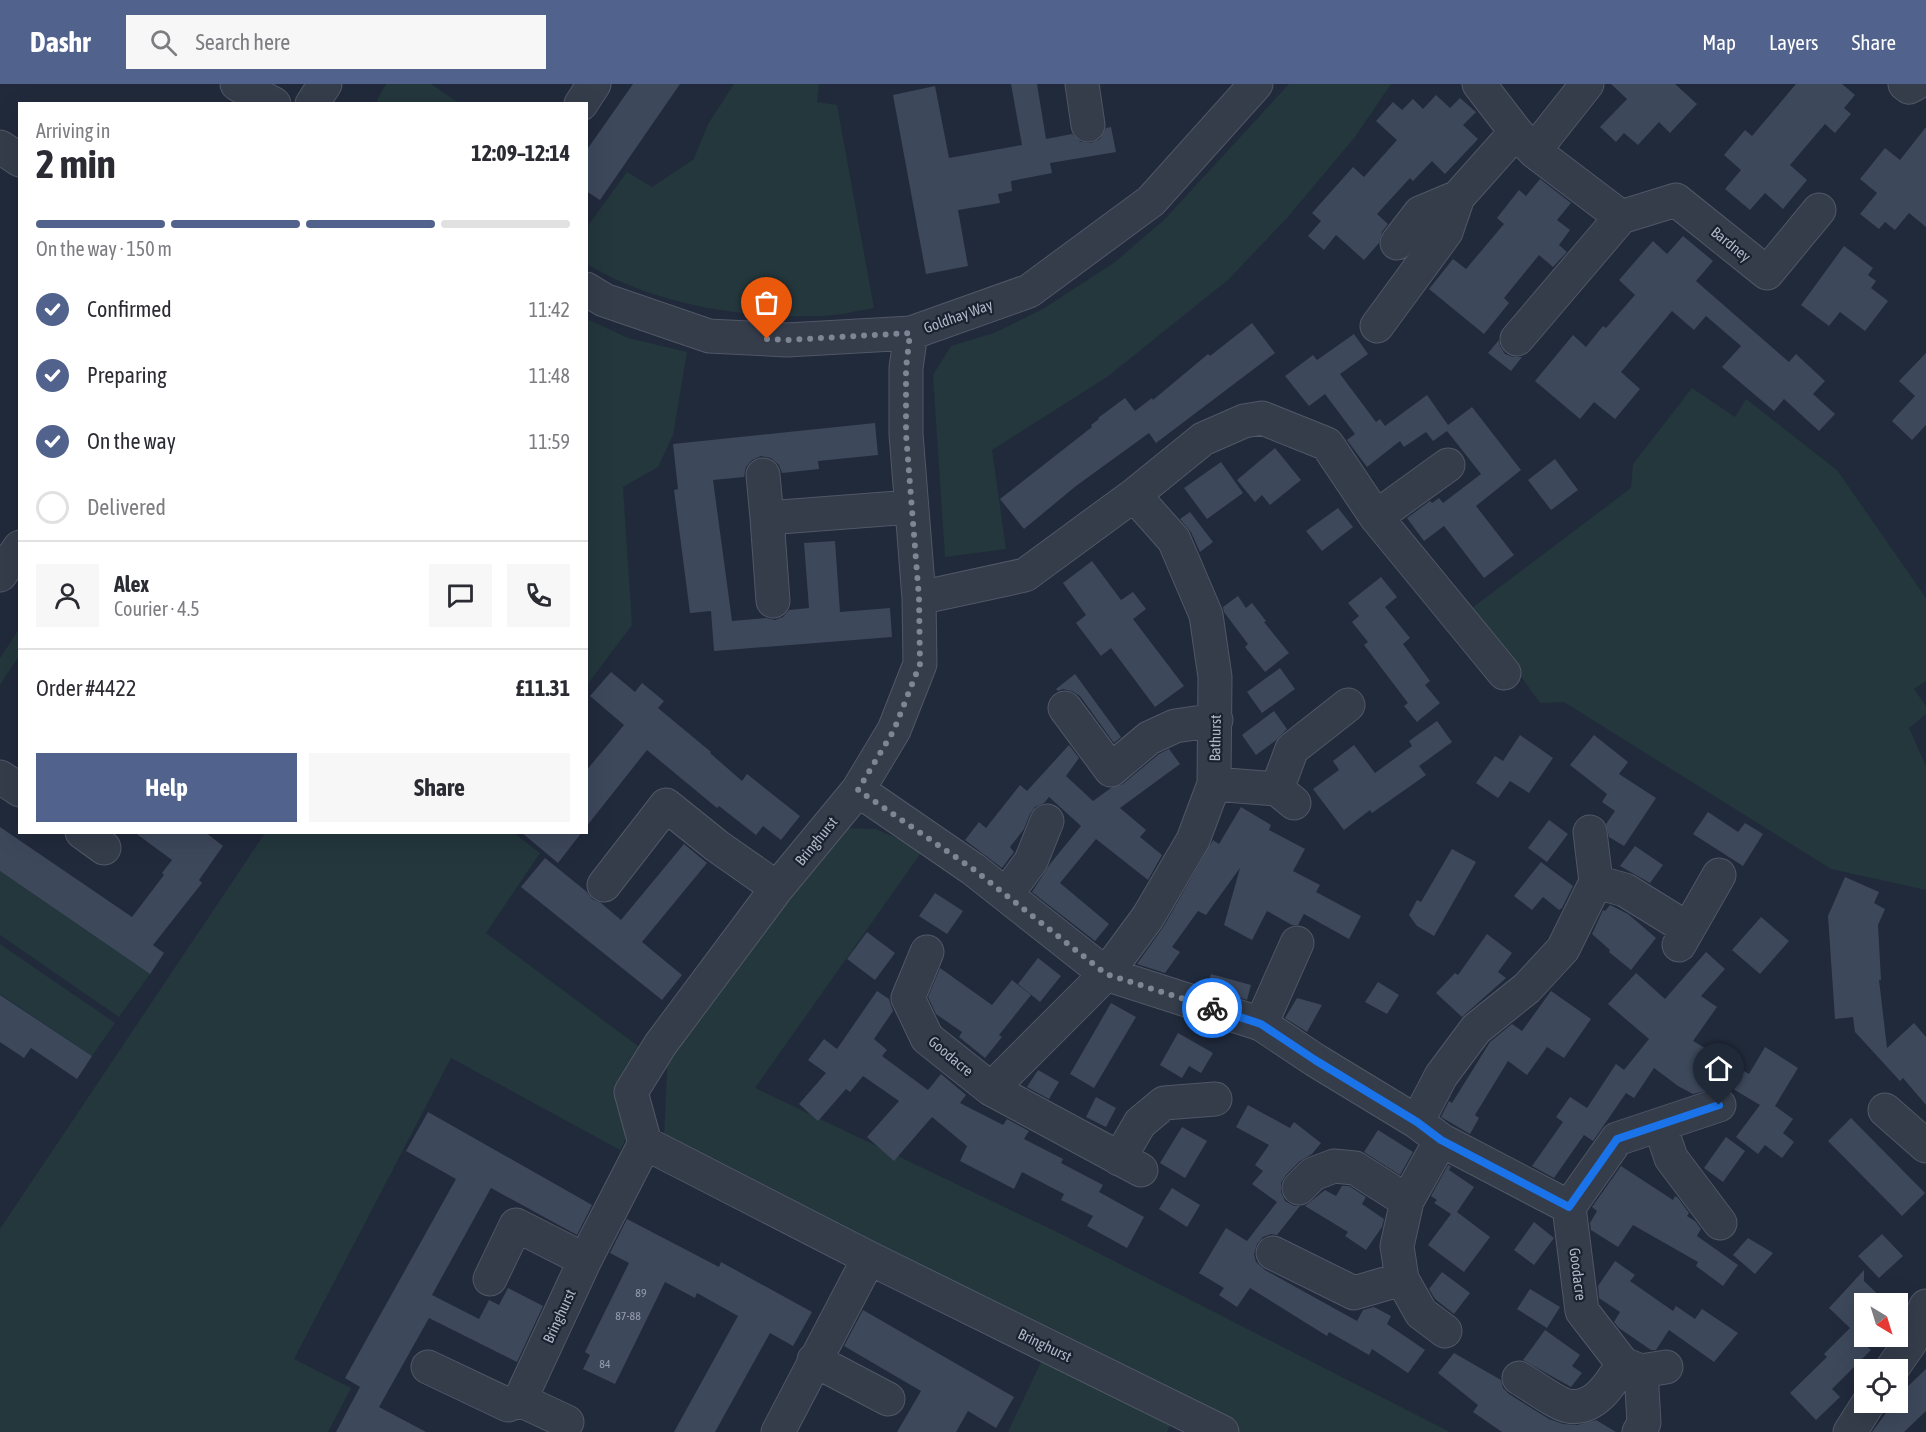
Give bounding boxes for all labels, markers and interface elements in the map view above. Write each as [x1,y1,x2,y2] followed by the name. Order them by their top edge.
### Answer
[126,15,546,69] search box
[30,26,90,58] text: Dashr
[147,26,180,59] icon: search
[195,29,290,55] text: Search here
[1702,30,1736,54] text: Map
[1769,30,1819,54] text: Layers
[1852,30,1896,54] text: Share
[36,119,110,142] text: Arriving in
[471,140,570,166] text: 12:09–12:14
[36,142,116,186] text: 2 min
[1708,223,1754,265] street label: Bardney
[36,237,172,260] text: On the way · 150 m
[741,277,792,339] pin
[750,286,783,319] icon: bag
[36,293,69,326] icon: check
[87,296,172,322] text: Confirmed
[921,296,995,336] street label: Goldhay Way
[529,298,570,321] text: 11:42
[36,359,69,392] icon: check
[87,362,167,388] text: Preparing
[529,364,570,387] text: 11:48
[36,425,69,458] icon: check
[87,428,176,454] text: On the way
[529,430,570,453] text: 11:59
[87,494,166,520] text: Delivered
[36,564,99,627] button: person
[429,564,492,627] button: chat
[507,564,570,627] button: phone
[114,571,149,597] text: Alex
[114,597,200,620] text: Courier · 4.5
[36,675,136,701] text: Order #4422
[515,675,570,701] text: £11.31
[1206,714,1224,762] street label: Bathurst
[36,753,297,822] button: Help
[309,753,570,822] button: Share
[791,813,841,869] street label: Bringhurst
[1182,978,1242,1038] courier
[1196,992,1229,1025] icon: bike
[925,1032,977,1080] street label: Goodacre
[1693,1043,1744,1105] pin
[1702,1052,1735,1085] icon: home
[1566,1247,1590,1301] street label: Goodacre
[539,1286,579,1346] street label: Bringhurst
[635,1286,647,1300] house number: 89
[1854,1293,1908,1347] north arrow
[1854,1293,1908,1413] map controls
[615,1309,641,1323] house number: 87-88
[1016,1325,1074,1365] street label: Bringhurst
[599,1357,611,1371] house number: 84
[1854,1359,1908,1413] button: locate

